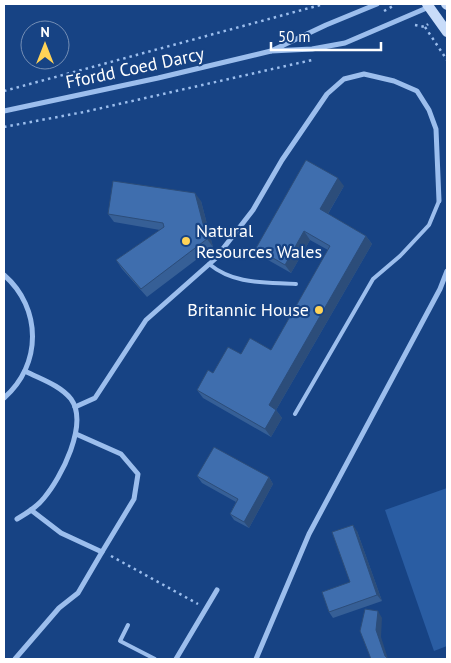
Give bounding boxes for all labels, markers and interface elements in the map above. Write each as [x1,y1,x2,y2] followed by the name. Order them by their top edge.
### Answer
[20,20,70,70] north arrow
[271,20,381,52] scale bar
[40,23,50,41] text: N
[278,27,311,46] text: 50 m
[64,41,207,93] street label: Ffordd Coed Darcy
[196,219,322,263] place label: Natural Resources Wales
[180,235,192,247] marker: Natural Resources Wales
[187,298,309,321] place label: Britannic House
[313,304,325,316] marker: Britannic House

